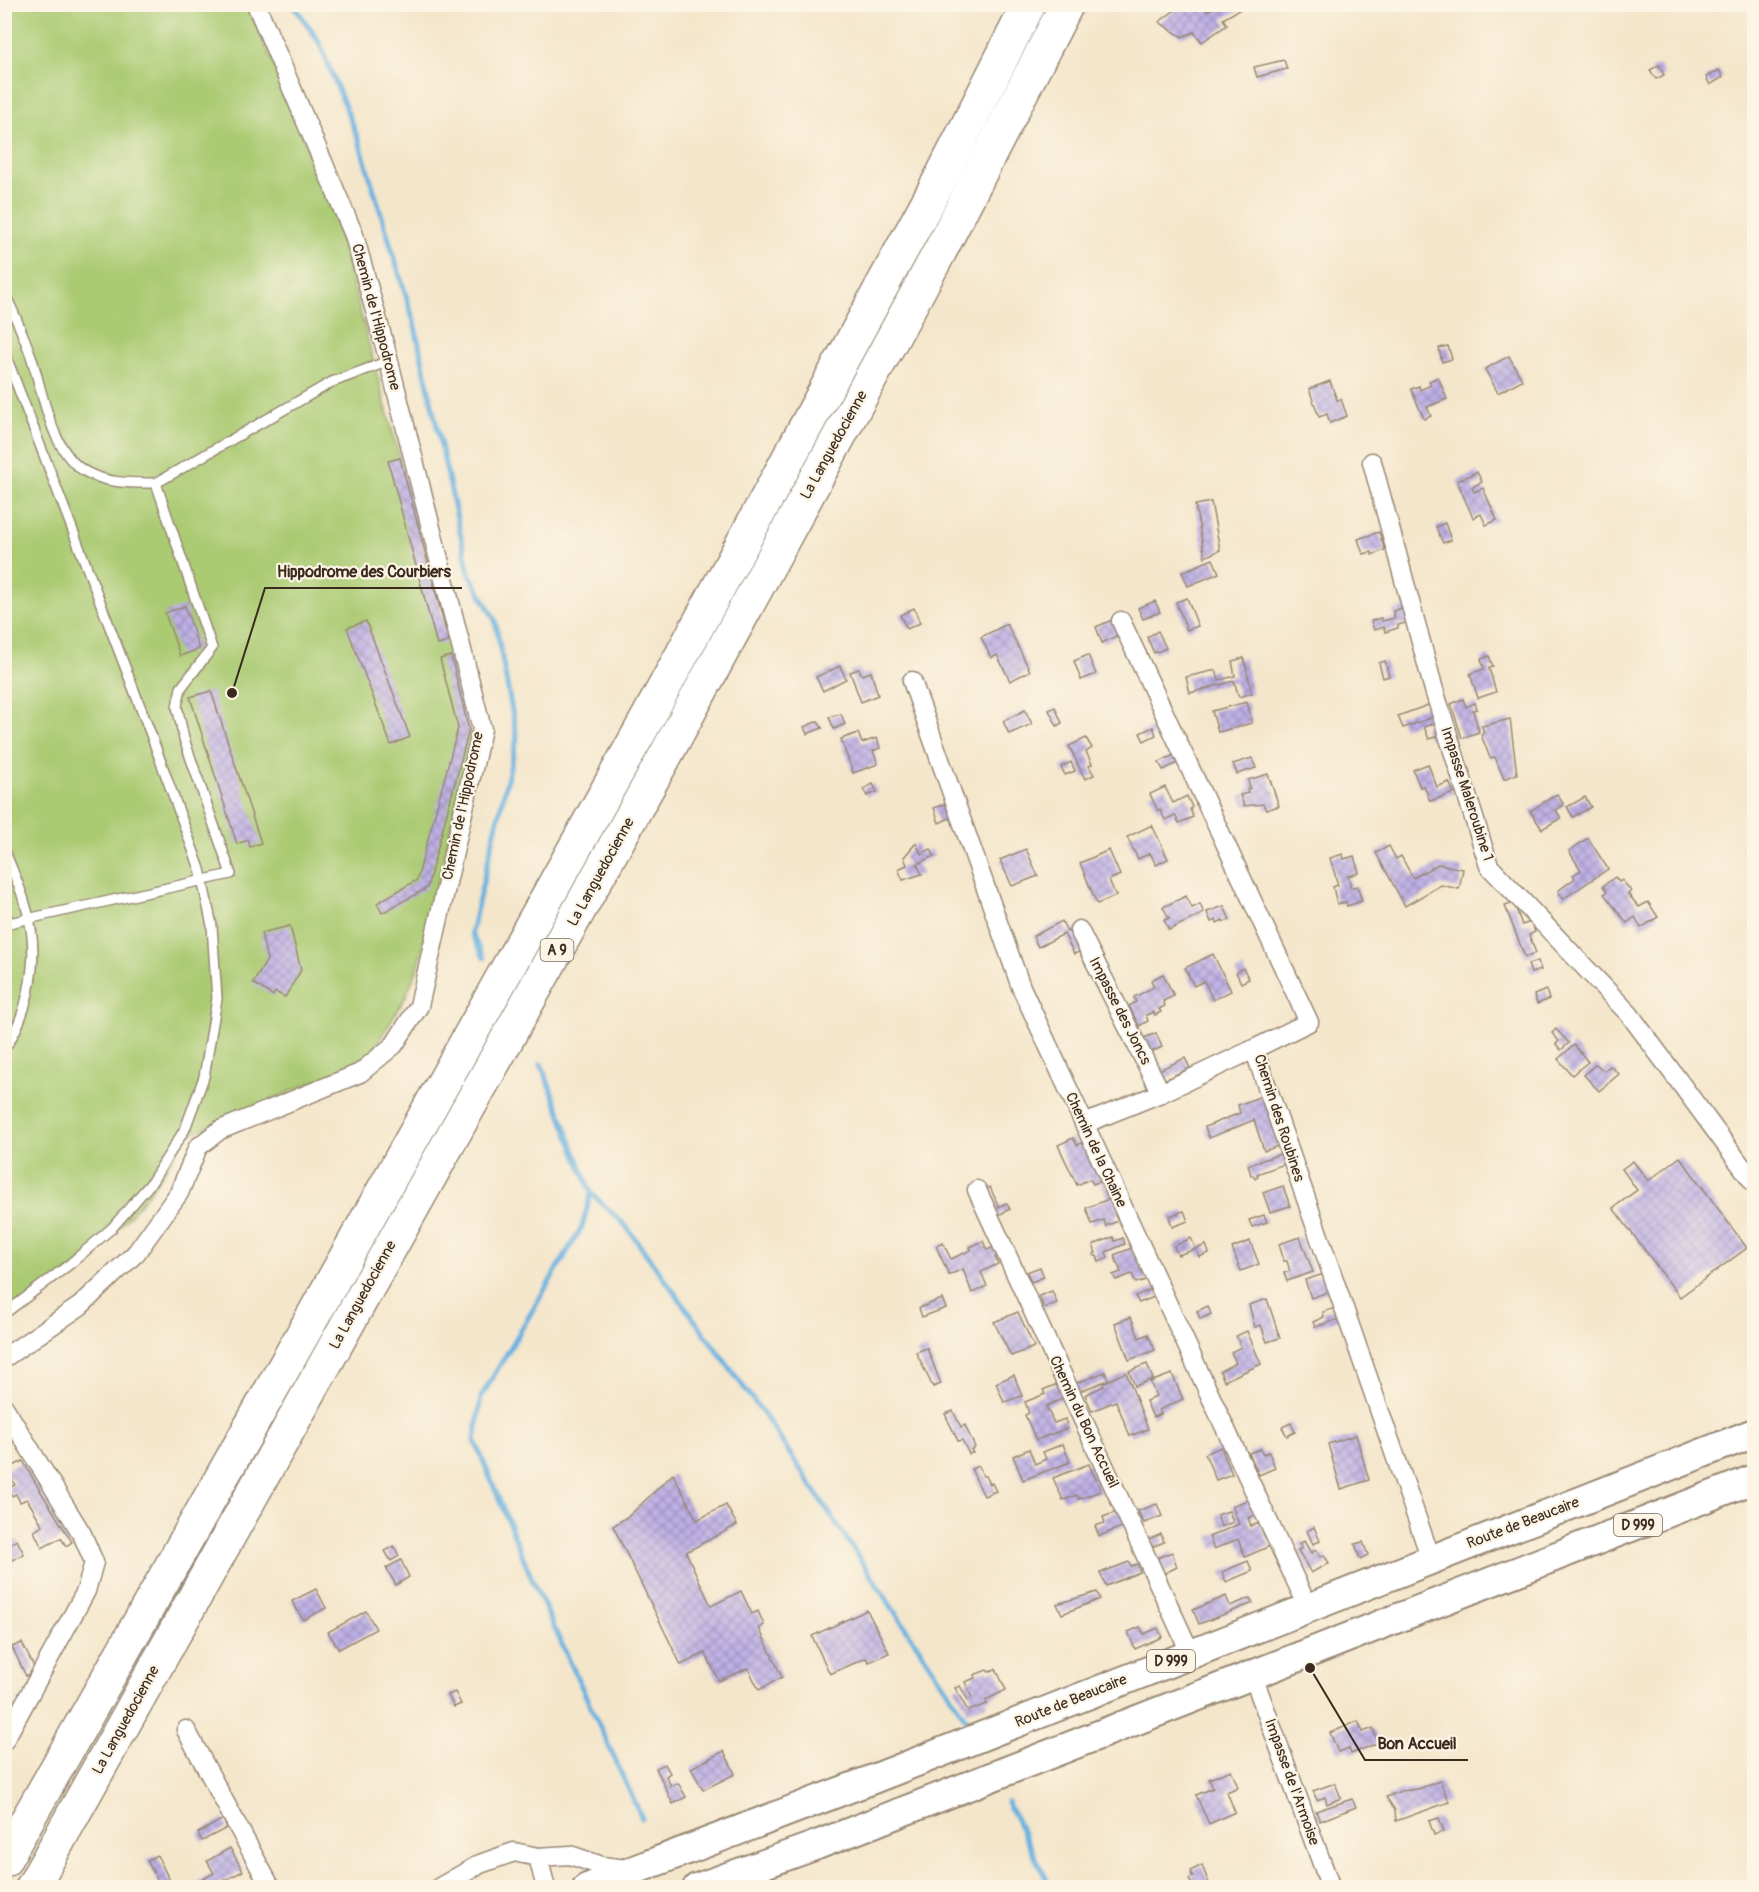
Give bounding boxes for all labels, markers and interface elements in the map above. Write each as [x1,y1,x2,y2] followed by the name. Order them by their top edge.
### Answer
[347,242,405,393] street label: Chemin de l'Hippodrome
[796,387,872,503] street label: La Languedocienne
[265,554,462,588] callout: Hippodrome des Courbiers
[277,562,452,582] text: Hippodrome des Courbiers
[1436,725,1498,863] street label: Impasse Maleroubine 1
[438,730,488,882] street label: Chemin de l'Hippodrome
[563,814,639,930] street label: La Languedocienne
[540,939,574,961] road number: A 9
[1085,954,1155,1068] street label: Impasse des Joncs
[1249,1052,1309,1184] street label: Chemin des Roubines
[1061,1089,1131,1211] street label: Chemin de la Chaine
[325,1237,401,1353] street label: La Languedocienne
[1045,1353,1123,1491] street label: Chemin du Bon Accueil
[1464,1493,1582,1553] street label: Route de Beaucaire
[1614,1514,1662,1536] road number: D 999
[1147,1650,1195,1672] road number: D 999
[88,1662,164,1778] street label: La Languedocienne
[1012,1670,1130,1732] street label: Route de Beaucaire
[1260,1716,1324,1849] street label: Impasse de l'Armoise
[1365,1726,1468,1760] callout: Bon Accueil
[1377,1734,1457,1754] text: Bon Accueil

